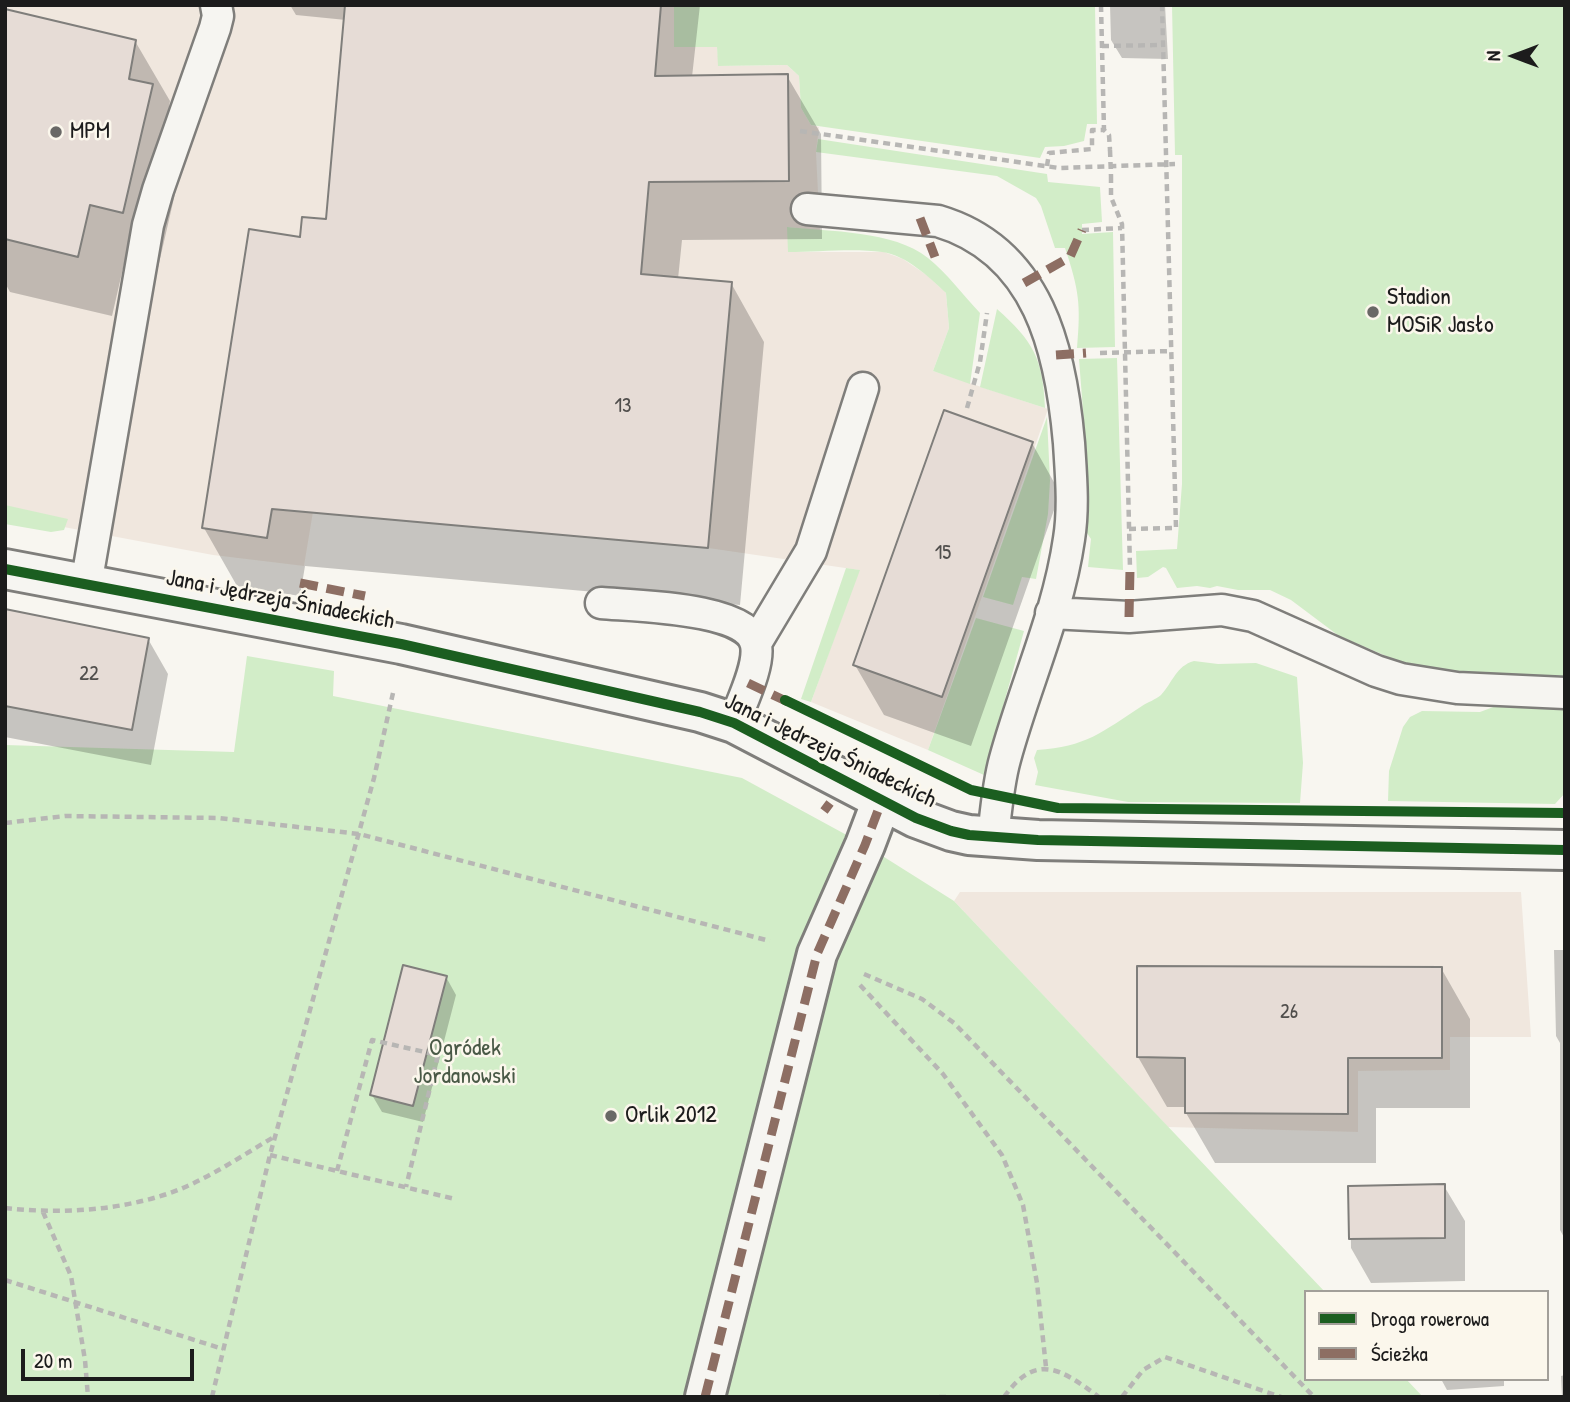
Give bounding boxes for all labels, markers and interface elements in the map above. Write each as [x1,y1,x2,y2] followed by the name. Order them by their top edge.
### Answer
[1479,21,1549,91] north arrow
[1480,51,1506,61] text: N
[70,118,110,146] place label: MPM
[48,124,64,140] marker: MPM
[1387,284,1494,340] place label: Stadion MOSiR Jasło
[1365,304,1381,320] marker: Stadion MOSiR Jasło
[614,393,632,419] house number: 13
[935,540,951,566] house number: 15
[163,564,397,636] street label: Jana i Jędrzeja Śniadeckich
[79,661,99,687] house number: 22
[719,687,941,815] street label: Jana i Jędrzeja Śniadeckich
[1280,999,1298,1025] house number: 26
[414,1035,516,1091] park label: Ogródek Jordanowski
[625,1102,717,1130] place label: Orlik 2012
[603,1108,619,1124] marker: Orlik 2012
[1304,1290,1549,1381] legend
[1371,1304,1489,1333] text: Droga rowerowa
[24,1336,198,1380] scale bar
[1371,1339,1428,1368] text: Ścieżka
[34,1346,72,1375] text: 20 m

